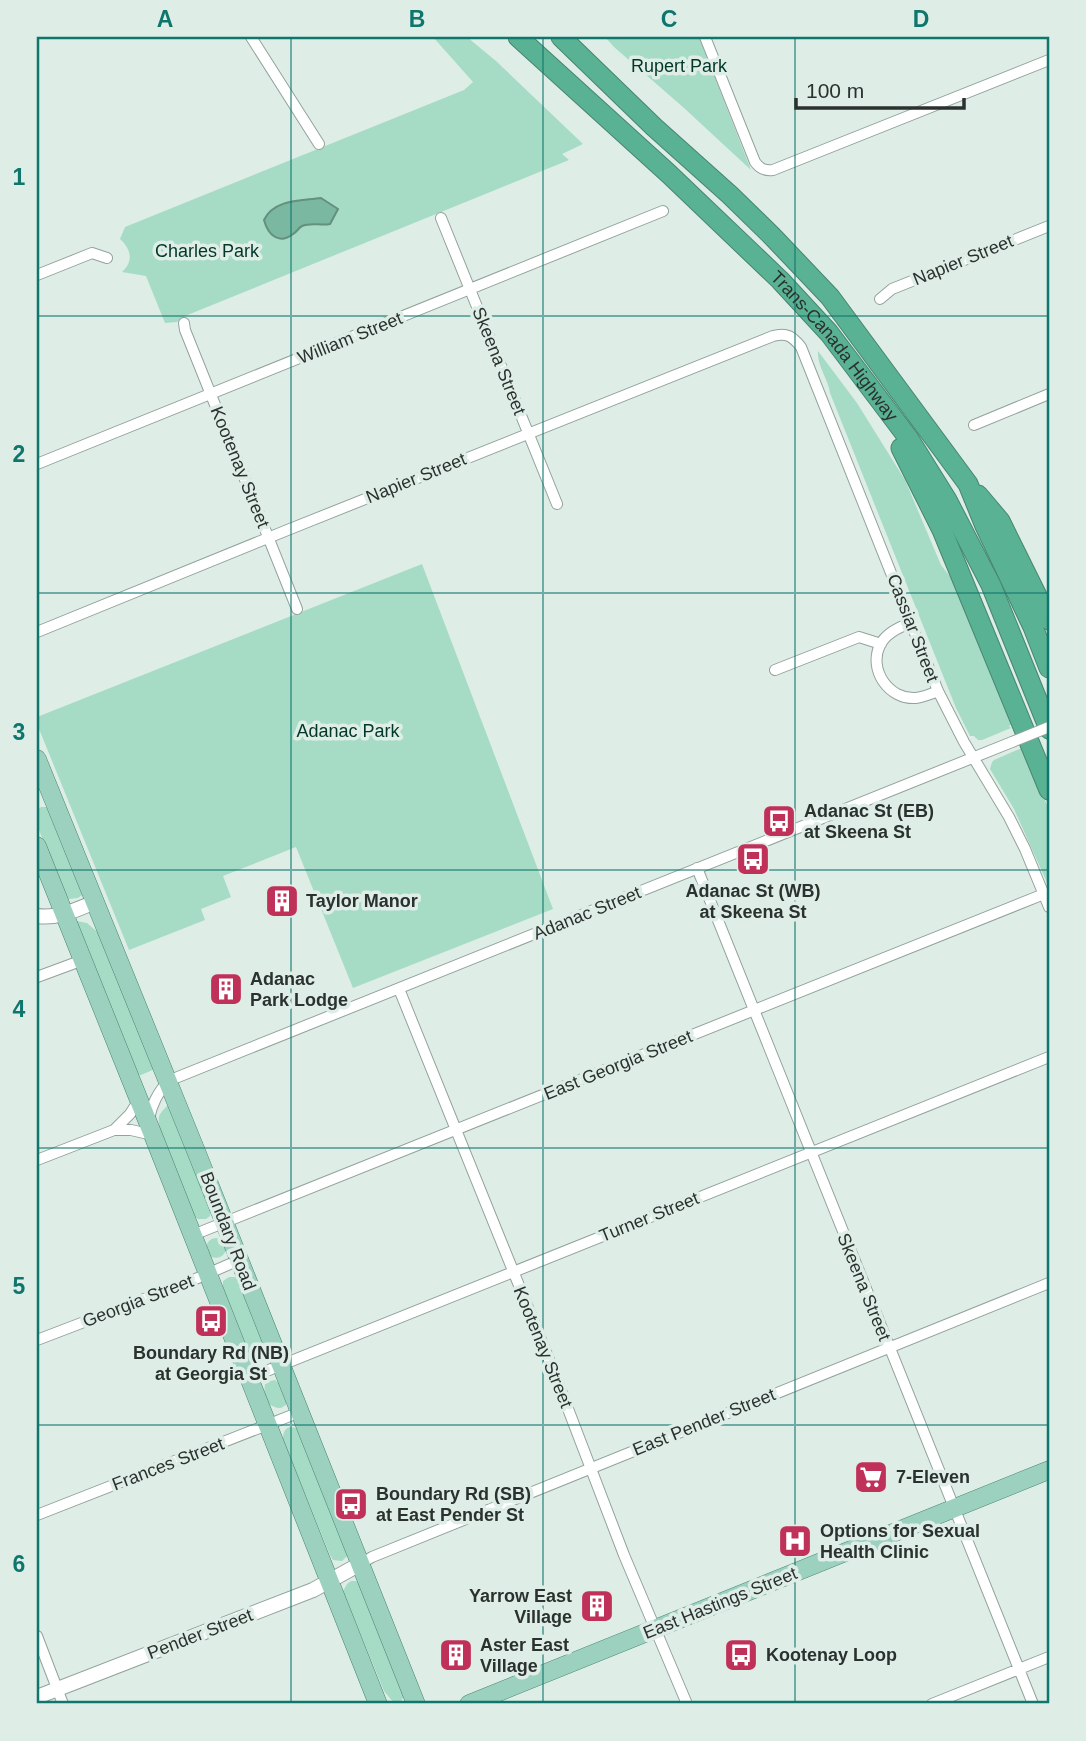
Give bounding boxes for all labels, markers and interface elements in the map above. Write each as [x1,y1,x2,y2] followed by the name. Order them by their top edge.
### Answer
[157,6,173,32] text: A
[409,6,425,32] text: B
[661,6,677,32] text: C
[913,6,929,32] text: D
[631,56,728,76] park label: Rupert Park
[796,66,964,110] scale bar
[806,79,864,102] text: 100 m
[13,164,26,190] text: 1
[910,231,1016,289] street label: Napier Street
[155,241,260,261] park label: Charles Park
[767,267,902,425] street label: Trans-Canada Highway
[468,304,530,418] street label: Skeena Street
[295,308,405,368] street label: William Street
[207,403,273,531] street label: Kootenay Street
[13,441,25,467] text: 2
[363,449,469,507] street label: Napier Street
[883,571,943,685] street label: Cassiar Street
[13,719,25,745] text: 3
[296,721,401,741] park label: Adanac Park
[804,801,934,842] place label: Adanac St (EB) at Skeena St
[760,802,798,840] bus stop icon: Adanac St (EB) at Skeena St
[734,840,772,878] bus stop icon: Adanac St (WB) at Skeena St
[686,881,821,922] place label: Adanac St (WB) at Skeena St
[263,882,301,920] building icon: Taylor Manor
[530,882,644,944] street label: Adanac Street
[306,891,418,911] place label: Taylor Manor
[250,969,348,1010] place label: Adanac Park Lodge
[207,970,245,1008] building icon: Adanac Park Lodge
[13,996,26,1022] text: 4
[541,1026,695,1104] street label: East Georgia Street
[196,1169,260,1293] street label: Boundary Road
[596,1188,702,1246] street label: Turner Street
[833,1230,895,1344] street label: Skeena Street
[80,1271,196,1331] street label: Georgia Street
[13,1273,26,1299] text: 5
[510,1283,576,1411] street label: Kootenay Street
[192,1302,230,1340] bus stop icon: Boundary Rd (NB) at Georgia St
[133,1343,289,1384] place label: Boundary Rd (NB) at Georgia St
[630,1384,778,1460] street label: East Pender Street
[109,1434,227,1494] street label: Frances Street
[852,1458,890,1496] supermarket icon: 7-Eleven
[896,1467,970,1487] place label: 7-Eleven
[376,1484,531,1525] place label: Boundary Rd (SB) at East Pender St
[332,1485,370,1523] bus stop icon: Boundary Rd (SB) at East Pender St
[820,1521,980,1562] place label: Options for Sexual Health Clinic
[776,1522,814,1560] hospital icon: Options for Sexual Health Clinic
[13,1551,25,1577] text: 6
[640,1563,800,1643] street label: East Hastings Street
[469,1586,572,1627] place label: Yarrow East Village
[578,1587,616,1625] building icon: Yarrow East Village
[145,1605,255,1663] street label: Pender Street
[480,1635,569,1676] place label: Aster East Village
[437,1636,475,1674] building icon: Aster East Village
[722,1636,760,1674] bus stop icon: Kootenay Loop
[766,1645,897,1665] place label: Kootenay Loop

